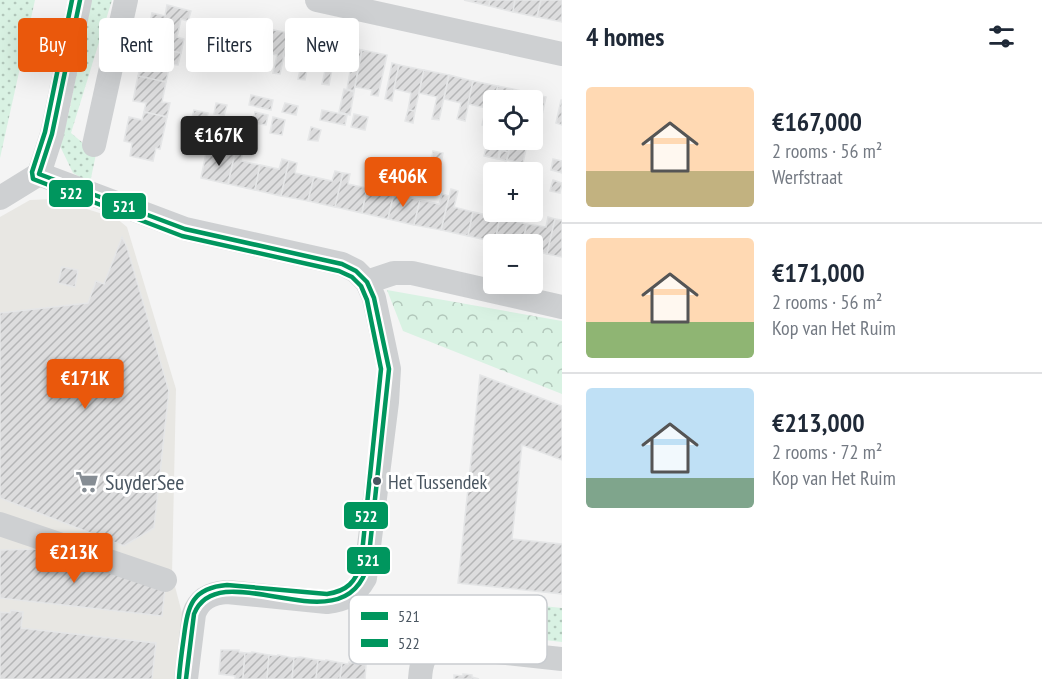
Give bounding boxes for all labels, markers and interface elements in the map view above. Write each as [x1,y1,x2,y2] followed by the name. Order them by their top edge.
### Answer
[18,18,87,72] chip: Buy
[99,18,174,72] chip: Rent
[186,18,273,72] chip: Filters
[285,18,359,72] chip: New
[586,20,664,53] text: 4 homes
[985,20,1018,53] icon: filters
[483,90,543,294] map controls
[483,90,543,150] button: locate
[772,105,862,138] text: €167,000
[634,111,706,183] icon: home
[177,116,261,167] pin: €167K
[195,122,243,148] text: €167K
[772,138,882,164] text: 2 rooms · 56 m²
[361,157,445,208] pin: €406K
[483,162,543,222] button: +
[379,163,427,189] text: €406K
[772,164,843,190] text: Werfstraat
[48,179,94,208] line badge: 522
[60,183,82,203] text: 522
[101,192,147,220] line badge: 521
[113,196,135,216] text: 521
[483,234,543,294] button: −
[772,256,865,289] text: €171,000
[634,262,706,334] icon: home
[772,289,882,315] text: 2 rooms · 56 m²
[772,315,896,341] text: Kop van Het Ruim
[43,359,127,410] pin: €171K
[61,365,109,391] text: €171K
[772,406,865,439] text: €213,000
[634,412,706,484] icon: home
[772,439,882,465] text: 2 rooms · 72 m²
[772,465,896,491] text: Kop van Het Ruim
[105,468,184,496] place label: SuyderSee
[74,469,100,495] supermarket icon: SuyderSee
[388,469,488,495] place label: Het Tussendek
[371,475,383,487] marker: Het Tussendek
[343,501,389,530] line badge: 522
[355,506,377,526] text: 522
[32,533,116,584] pin: €213K
[50,539,98,565] text: €213K
[346,546,391,575] line badge: 521
[357,550,379,570] text: 521
[349,595,547,664] legend
[398,606,420,626] text: 521
[398,633,420,653] text: 522

